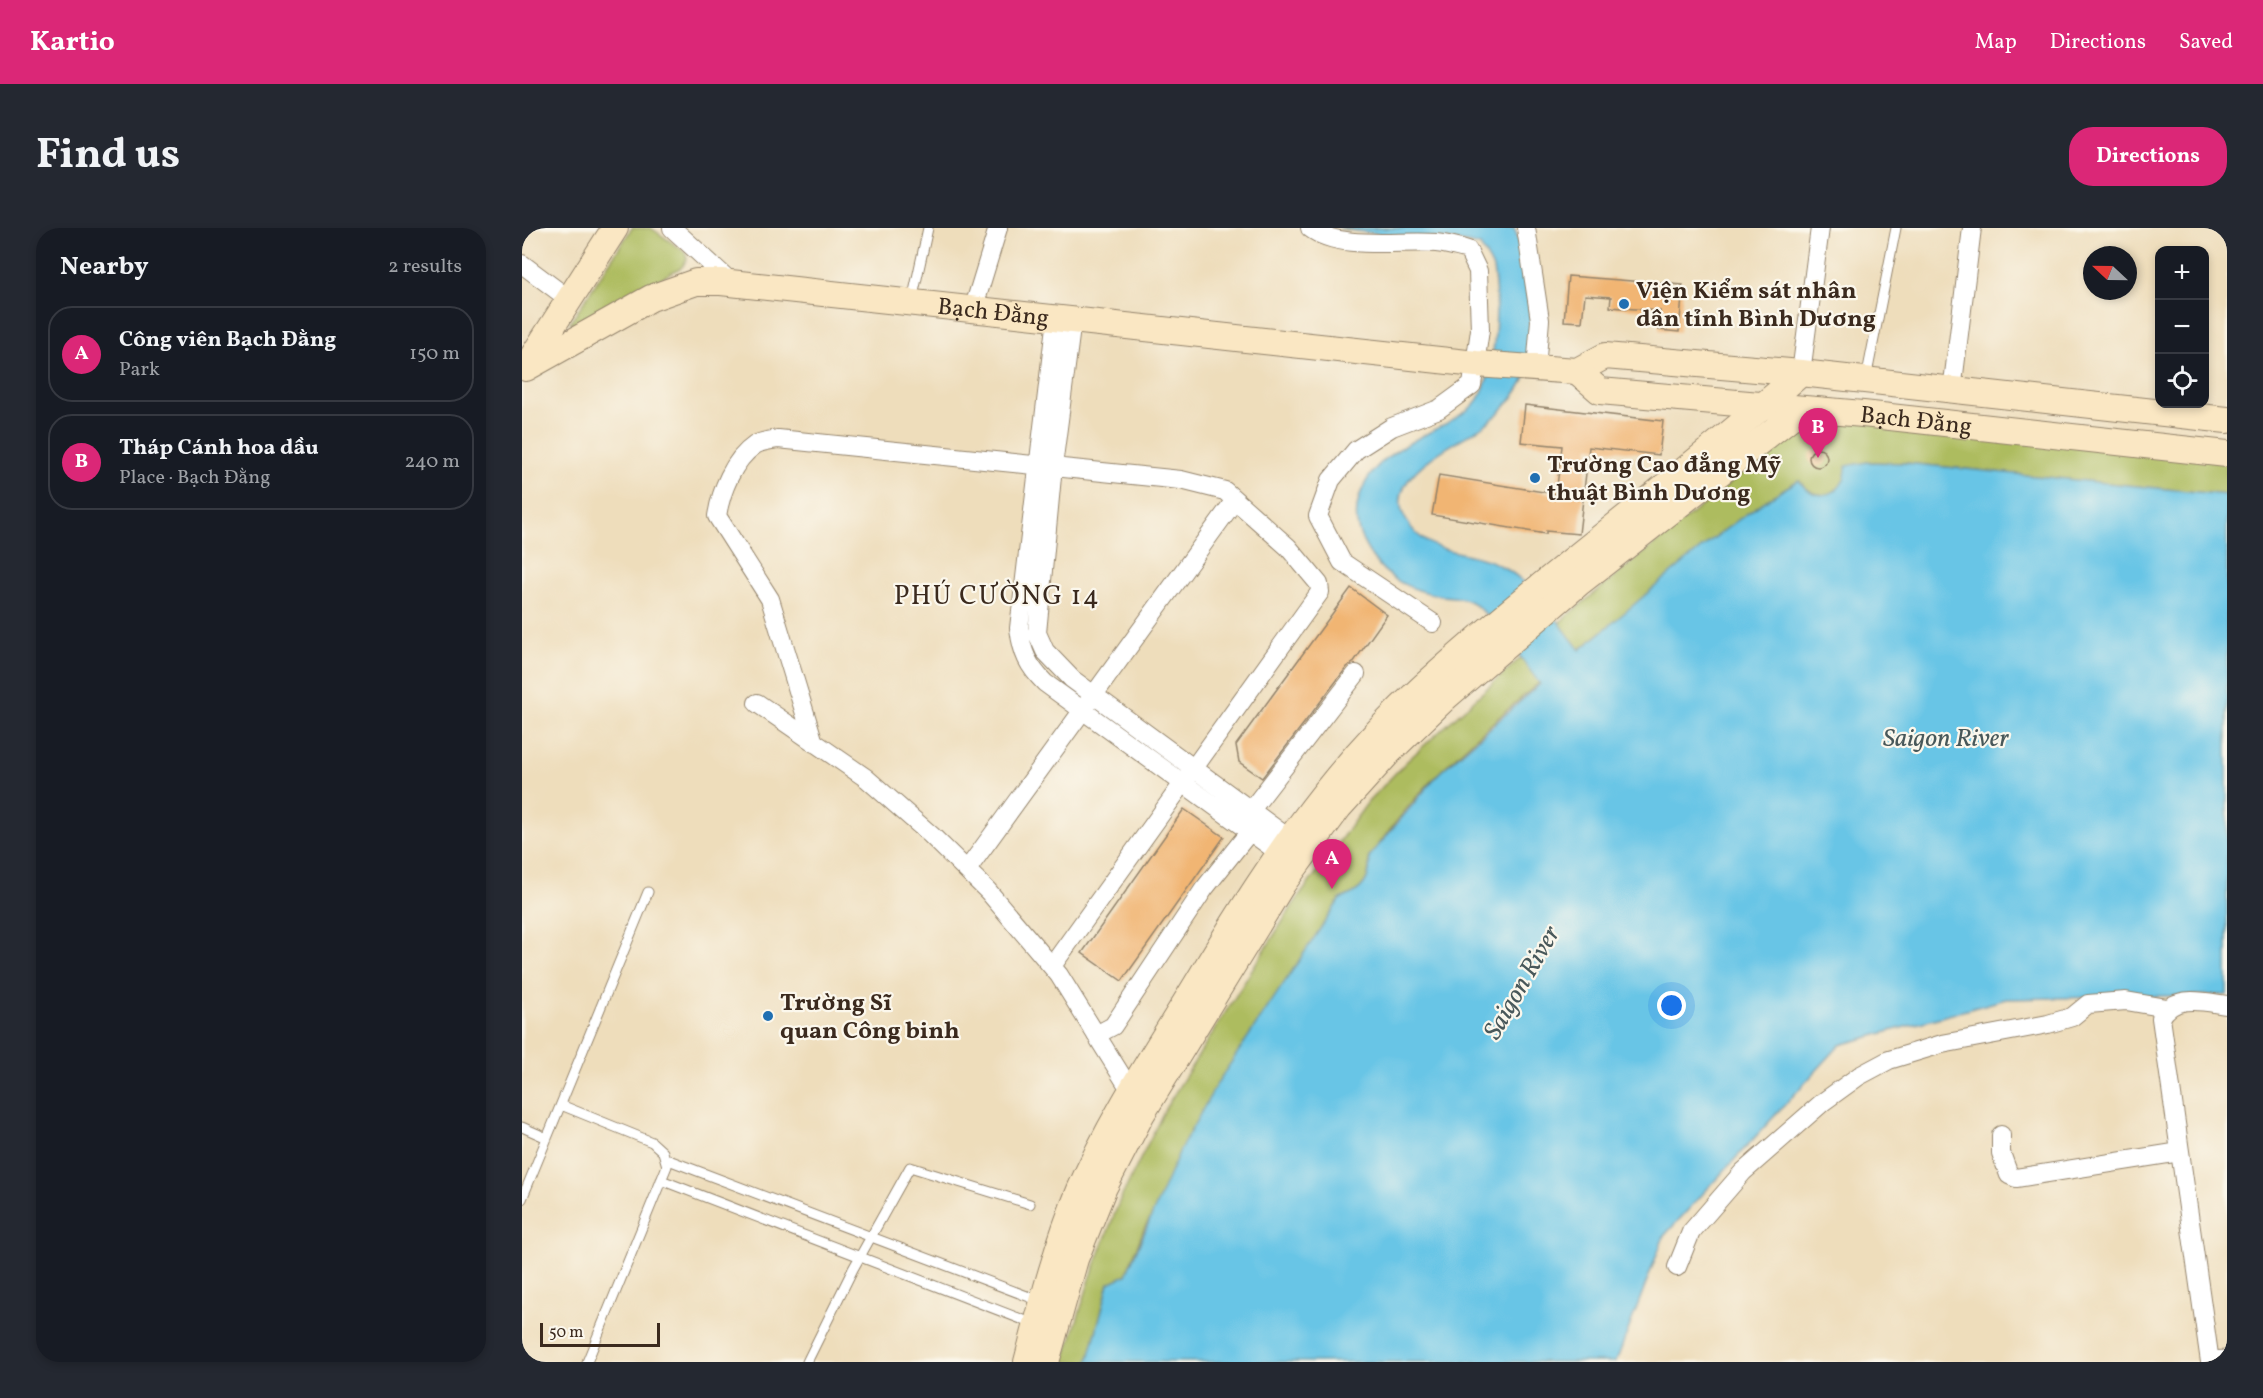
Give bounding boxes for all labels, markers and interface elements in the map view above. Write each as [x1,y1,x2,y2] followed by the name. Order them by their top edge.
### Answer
[30,23,115,62] text: Kartio
[1975,28,2017,57] text: Map
[2050,28,2146,57] text: Directions
[2179,28,2233,57] text: Saved
[36,127,180,186] text: Find us
[2069,127,2227,186] button: Directions
[2083,246,2137,300] north arrow
[2155,246,2209,408] map controls
[2155,246,2209,300] button: +
[60,249,149,285] text: Nearby
[388,253,462,281] text: 2 results
[1636,275,1876,337] place label: Viện Kiểm sát nhân dân tỉnh Bình Dương
[936,291,1051,337] street label: Bạch Đằng
[1617,297,1631,311] marker: Viện Kiểm sát nhân dân tỉnh Bình Dương
[2155,300,2209,354] button: −
[119,325,336,356] text: Công viên Bạch Đằng
[74,340,89,368] text: A
[409,340,460,368] text: 150 m
[2155,354,2209,408] button: locate
[119,356,160,384] text: Park
[1858,399,1974,445] street label: Bạch Đằng
[1798,408,1838,458] pin: B
[119,433,319,464] text: Tháp Cánh hoa dầu
[75,448,88,476] text: B
[405,448,460,476] text: 240 m
[1547,449,1781,511] place label: Trường Cao đẳng Mỹ thuật Bình Dương
[119,464,270,492] text: Place · Bạch Đằng
[1528,471,1542,485] marker: Trường Cao đẳng Mỹ thuật Bình Dương
[894,578,1100,616] district label: PHÚ CƯỜNG 14
[1883,721,2009,757] water label: Saigon River
[1312,840,1352,889] pin: A
[1476,919,1570,1047] water label: Saigon River
[780,987,960,1049] place label: Trường Sĩ quan Công binh
[1657,991,1686,1020] your location
[761,1009,775,1023] marker: Trường Sĩ quan Công binh
[540,1320,660,1348] scale bar
[549,1322,583,1344] text: 50 m

